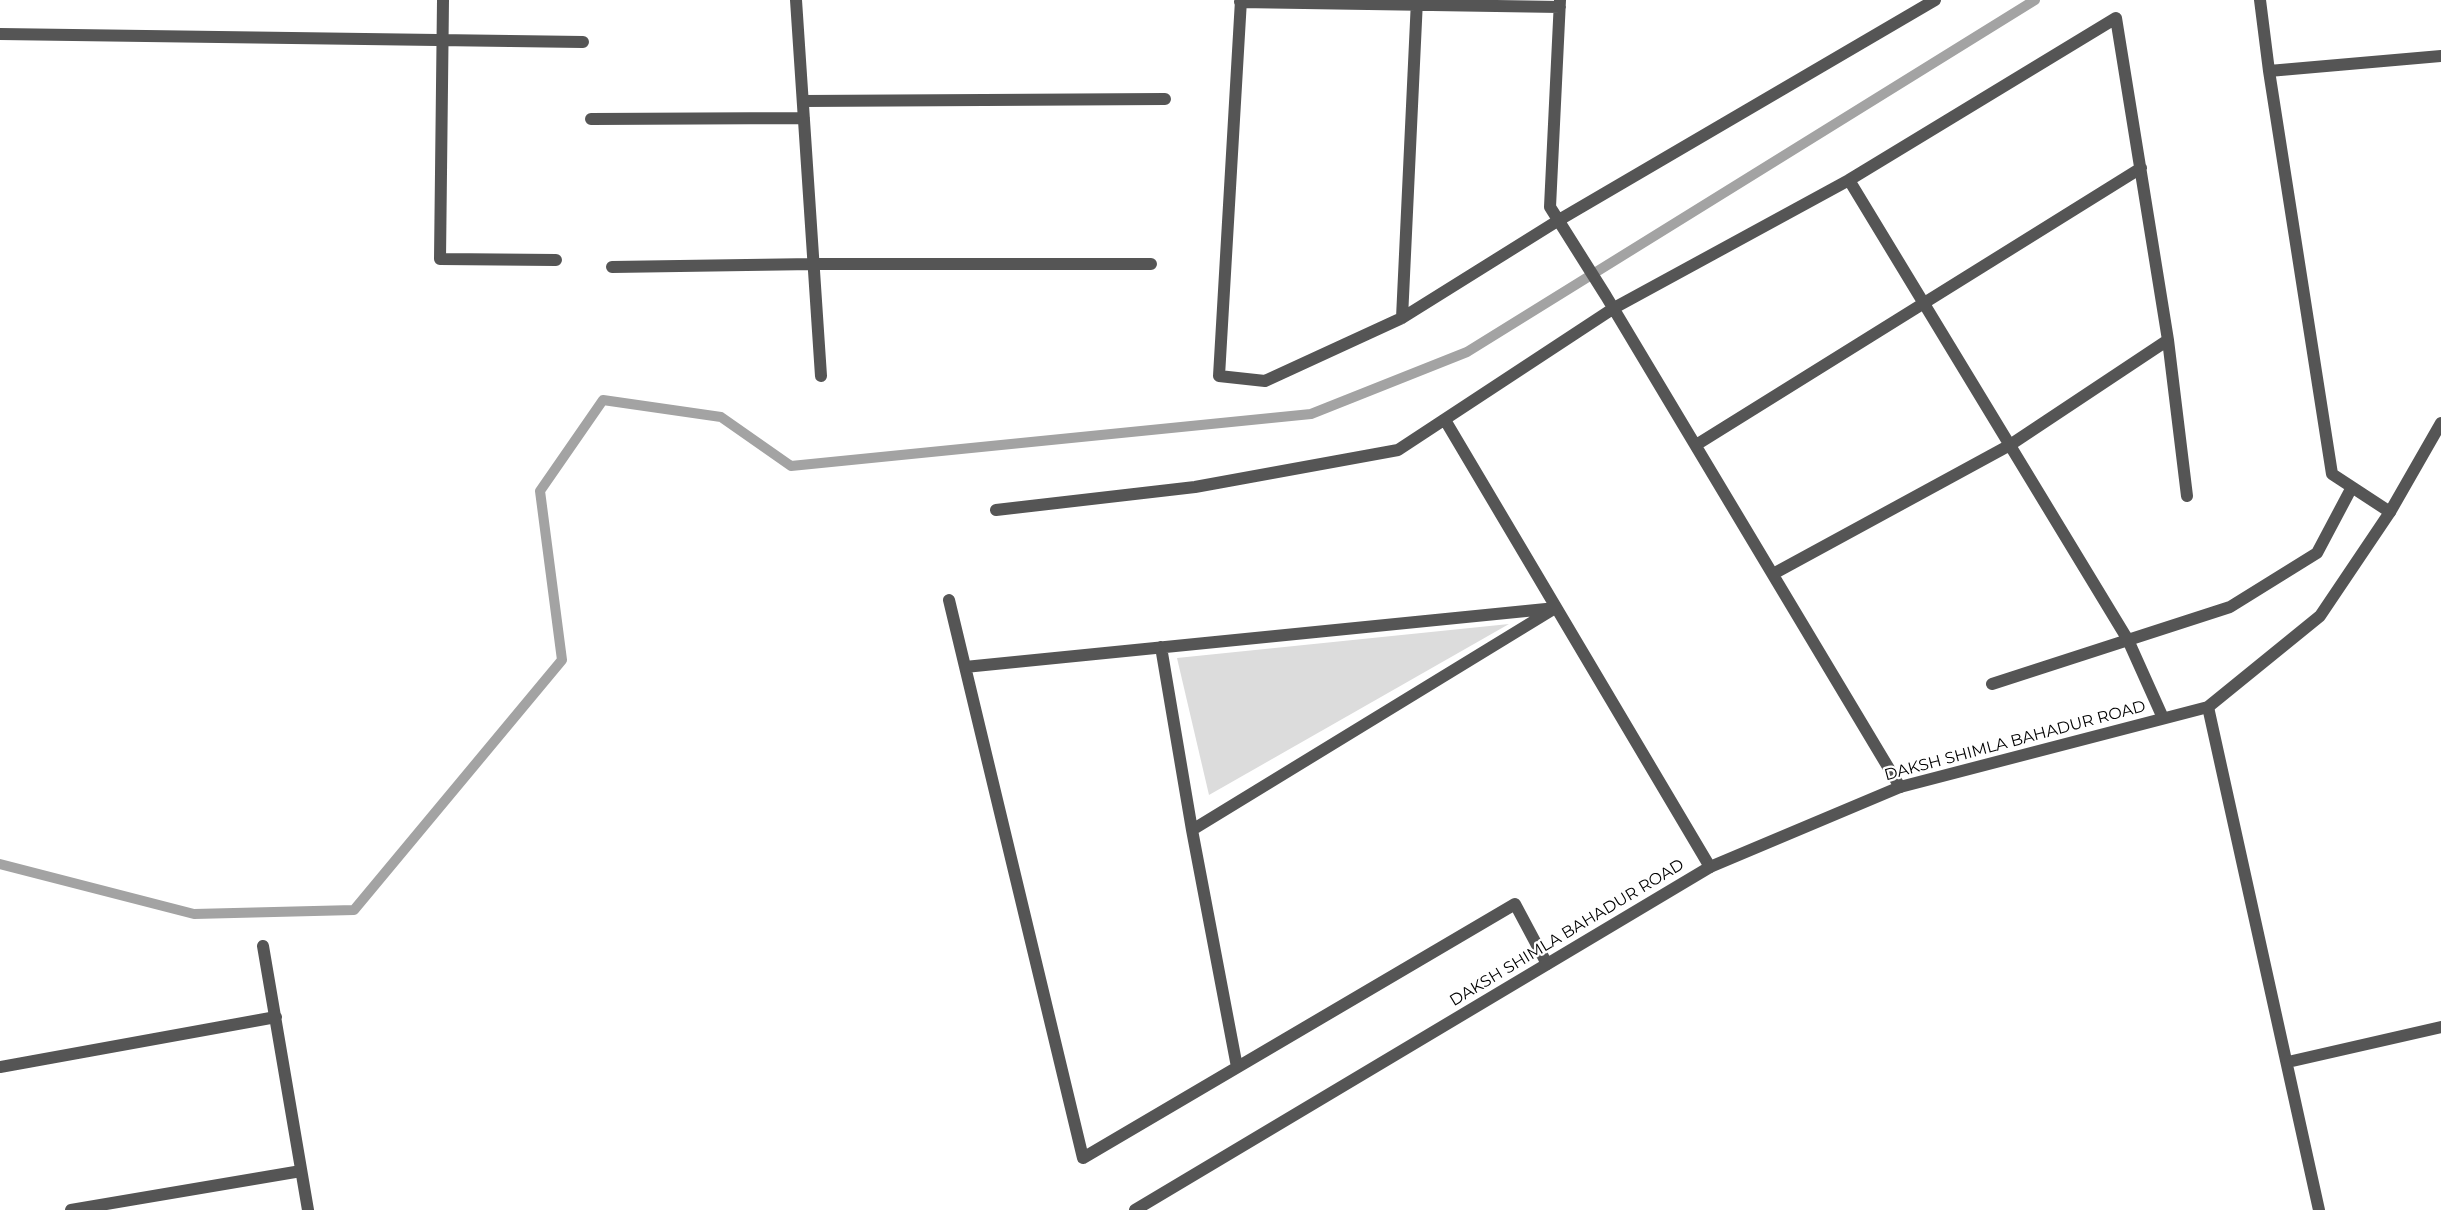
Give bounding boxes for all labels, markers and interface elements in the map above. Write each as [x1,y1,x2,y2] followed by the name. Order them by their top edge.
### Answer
[1882,697,2148,785] street label: DAKSH SHIMLA BAHADUR ROAD
[1446,855,1688,1011] street label: DAKSH SHIMLA BAHADUR ROAD

